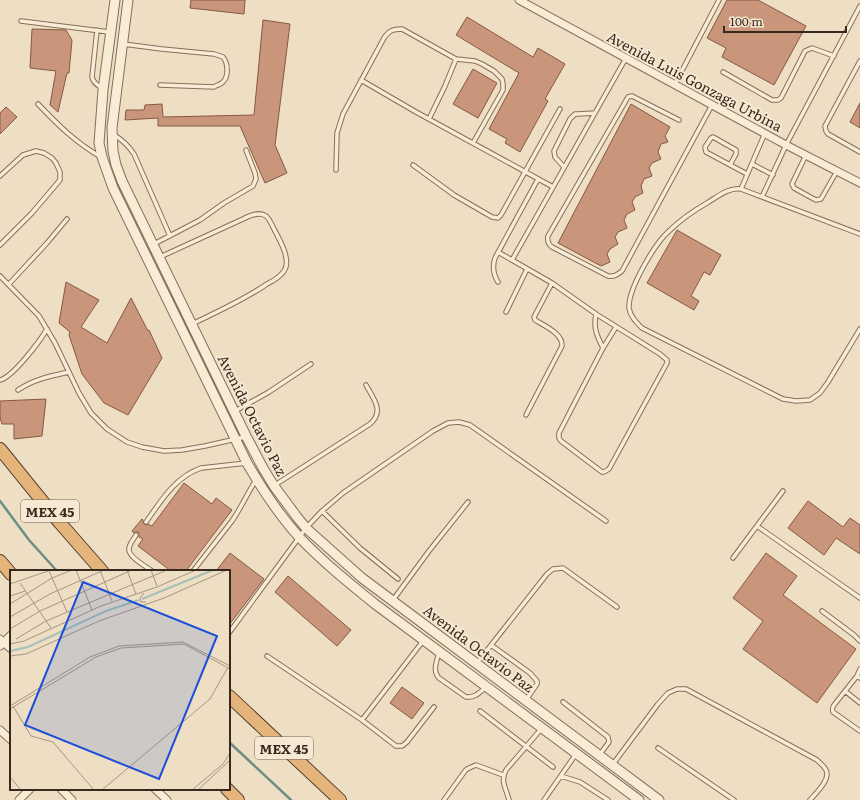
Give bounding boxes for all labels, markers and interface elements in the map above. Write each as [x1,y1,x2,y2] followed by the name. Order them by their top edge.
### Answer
[724,8,846,34] scale bar
[730,12,763,30] text: 100 m
[604,26,787,136] street label: Avenida Luis Gonzaga Urbina
[214,351,292,479] street label: Avenida Octavio Paz
[21,500,79,522] road number: MEX 45
[10,570,230,790] inset map
[420,600,539,696] street label: Avenida Octavio Paz
[255,737,313,759] road number: MEX 45

